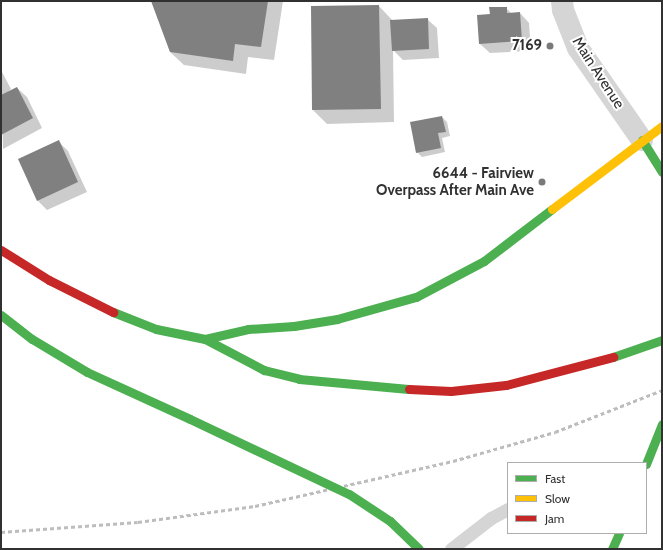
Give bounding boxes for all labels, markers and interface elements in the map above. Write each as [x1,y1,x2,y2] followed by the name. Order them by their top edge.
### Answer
[568,34,628,112] street label: Main Avenue
[512,37,542,55] place label: 7169
[545,41,555,51] marker: 7169
[376,164,534,199] place label: 6644 - Fairview Overpass After Main Ave
[537,177,547,187] marker: 6644 - Fairview Overpass After Main Ave
[507,462,647,534] legend
[545,471,565,486] text: Fast
[545,491,570,506] text: Slow
[545,511,564,526] text: Jam

